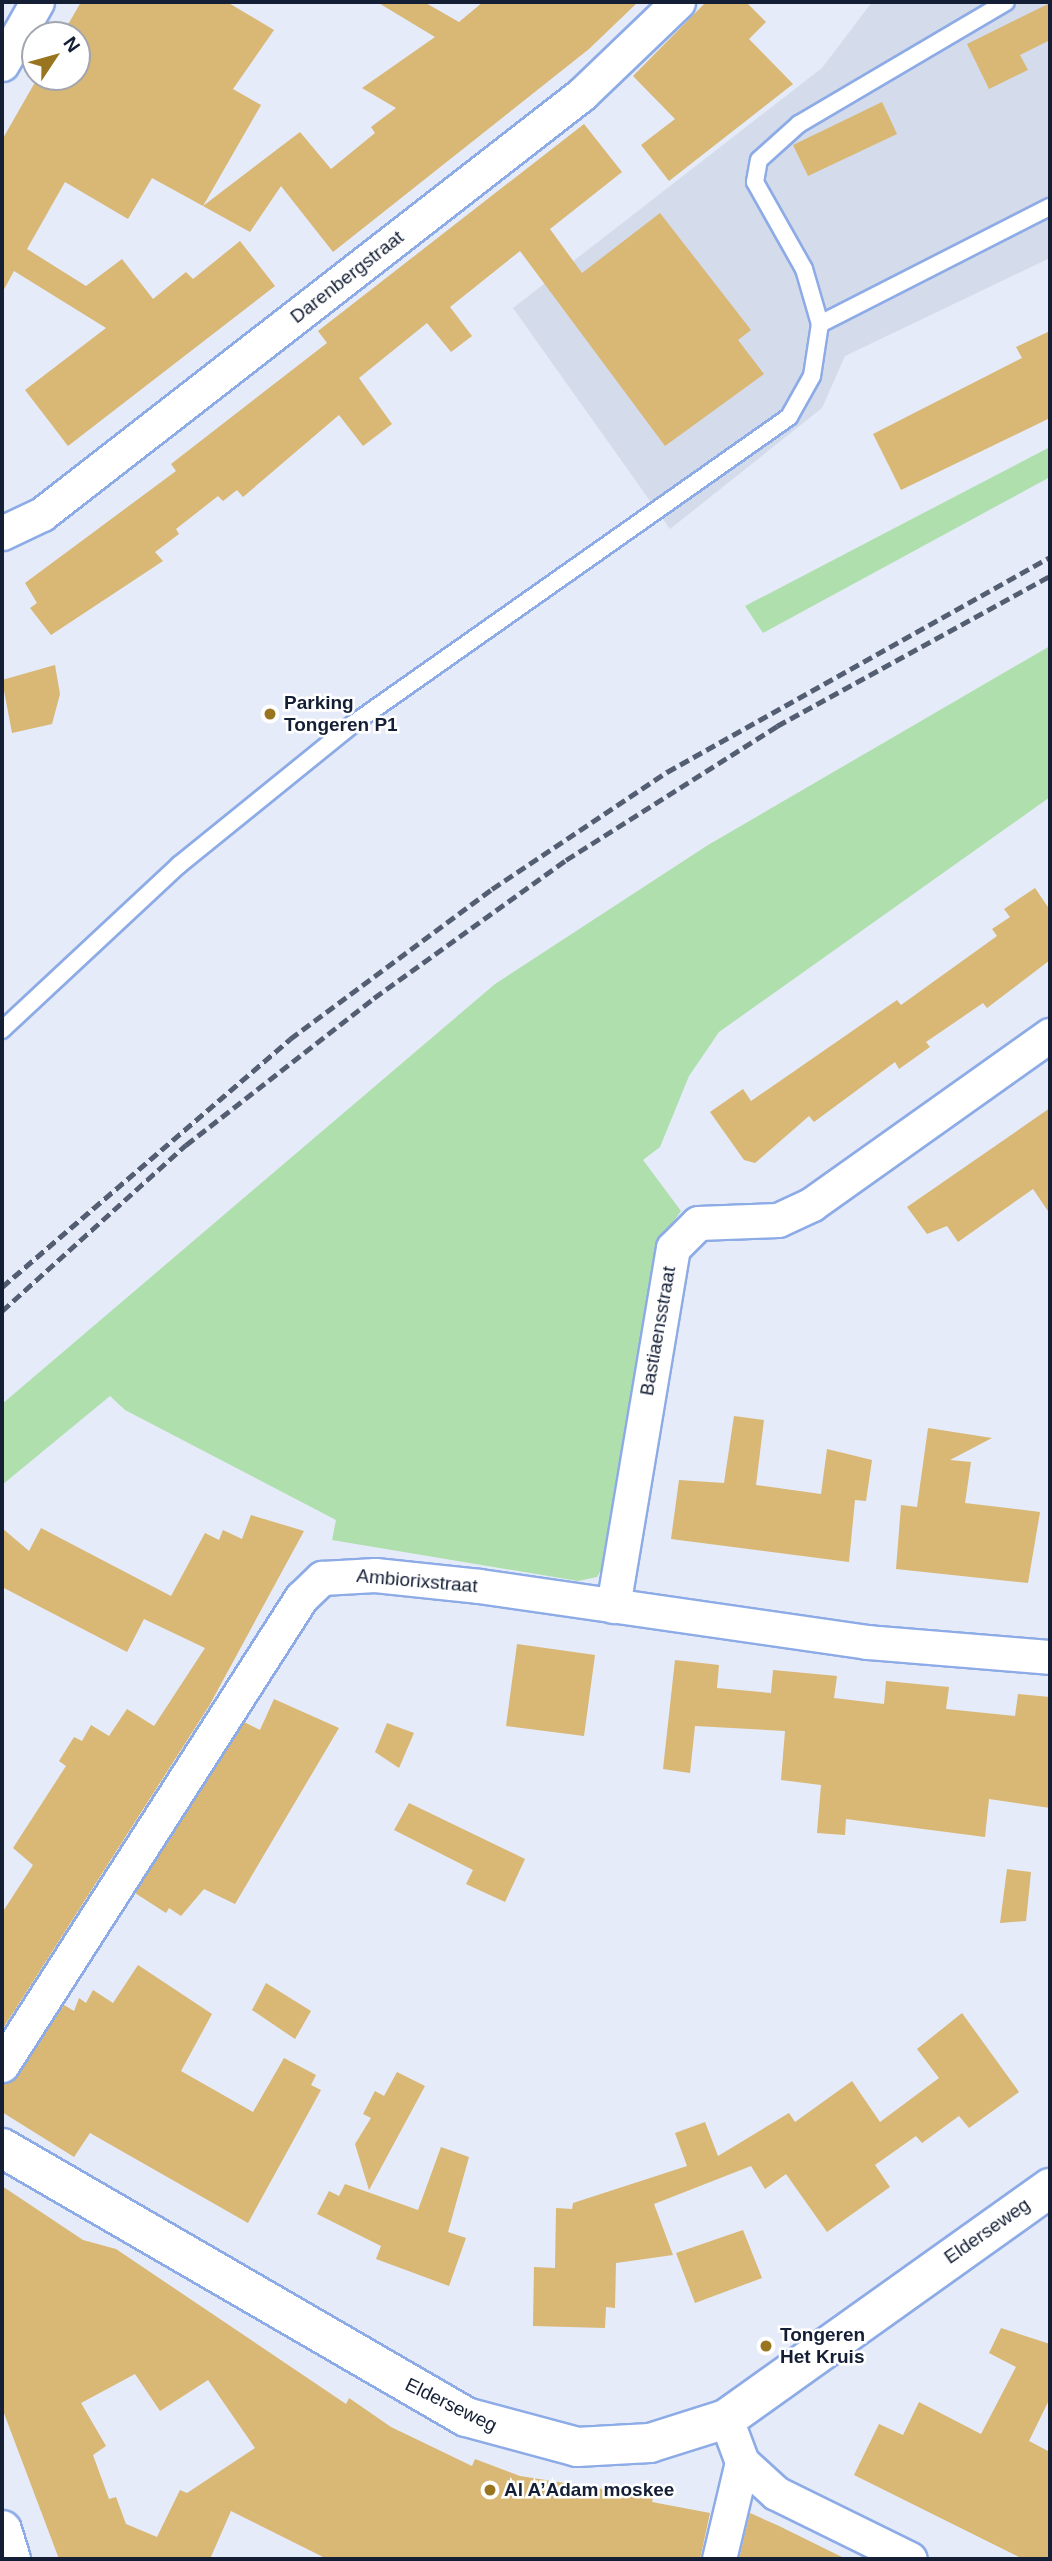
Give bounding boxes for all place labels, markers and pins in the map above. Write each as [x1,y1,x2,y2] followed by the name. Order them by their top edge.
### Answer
[284,692,398,736] place label: Parking Tongeren P1
[262,706,278,722] marker: Parking Tongeren P1
[780,2324,865,2368] place label: Tongeren Het Kruis
[758,2338,774,2354] marker: Tongeren Het Kruis
[504,2479,675,2501] place label: Al A’Adam moskee
[482,2482,498,2498] marker: Al A’Adam moskee

